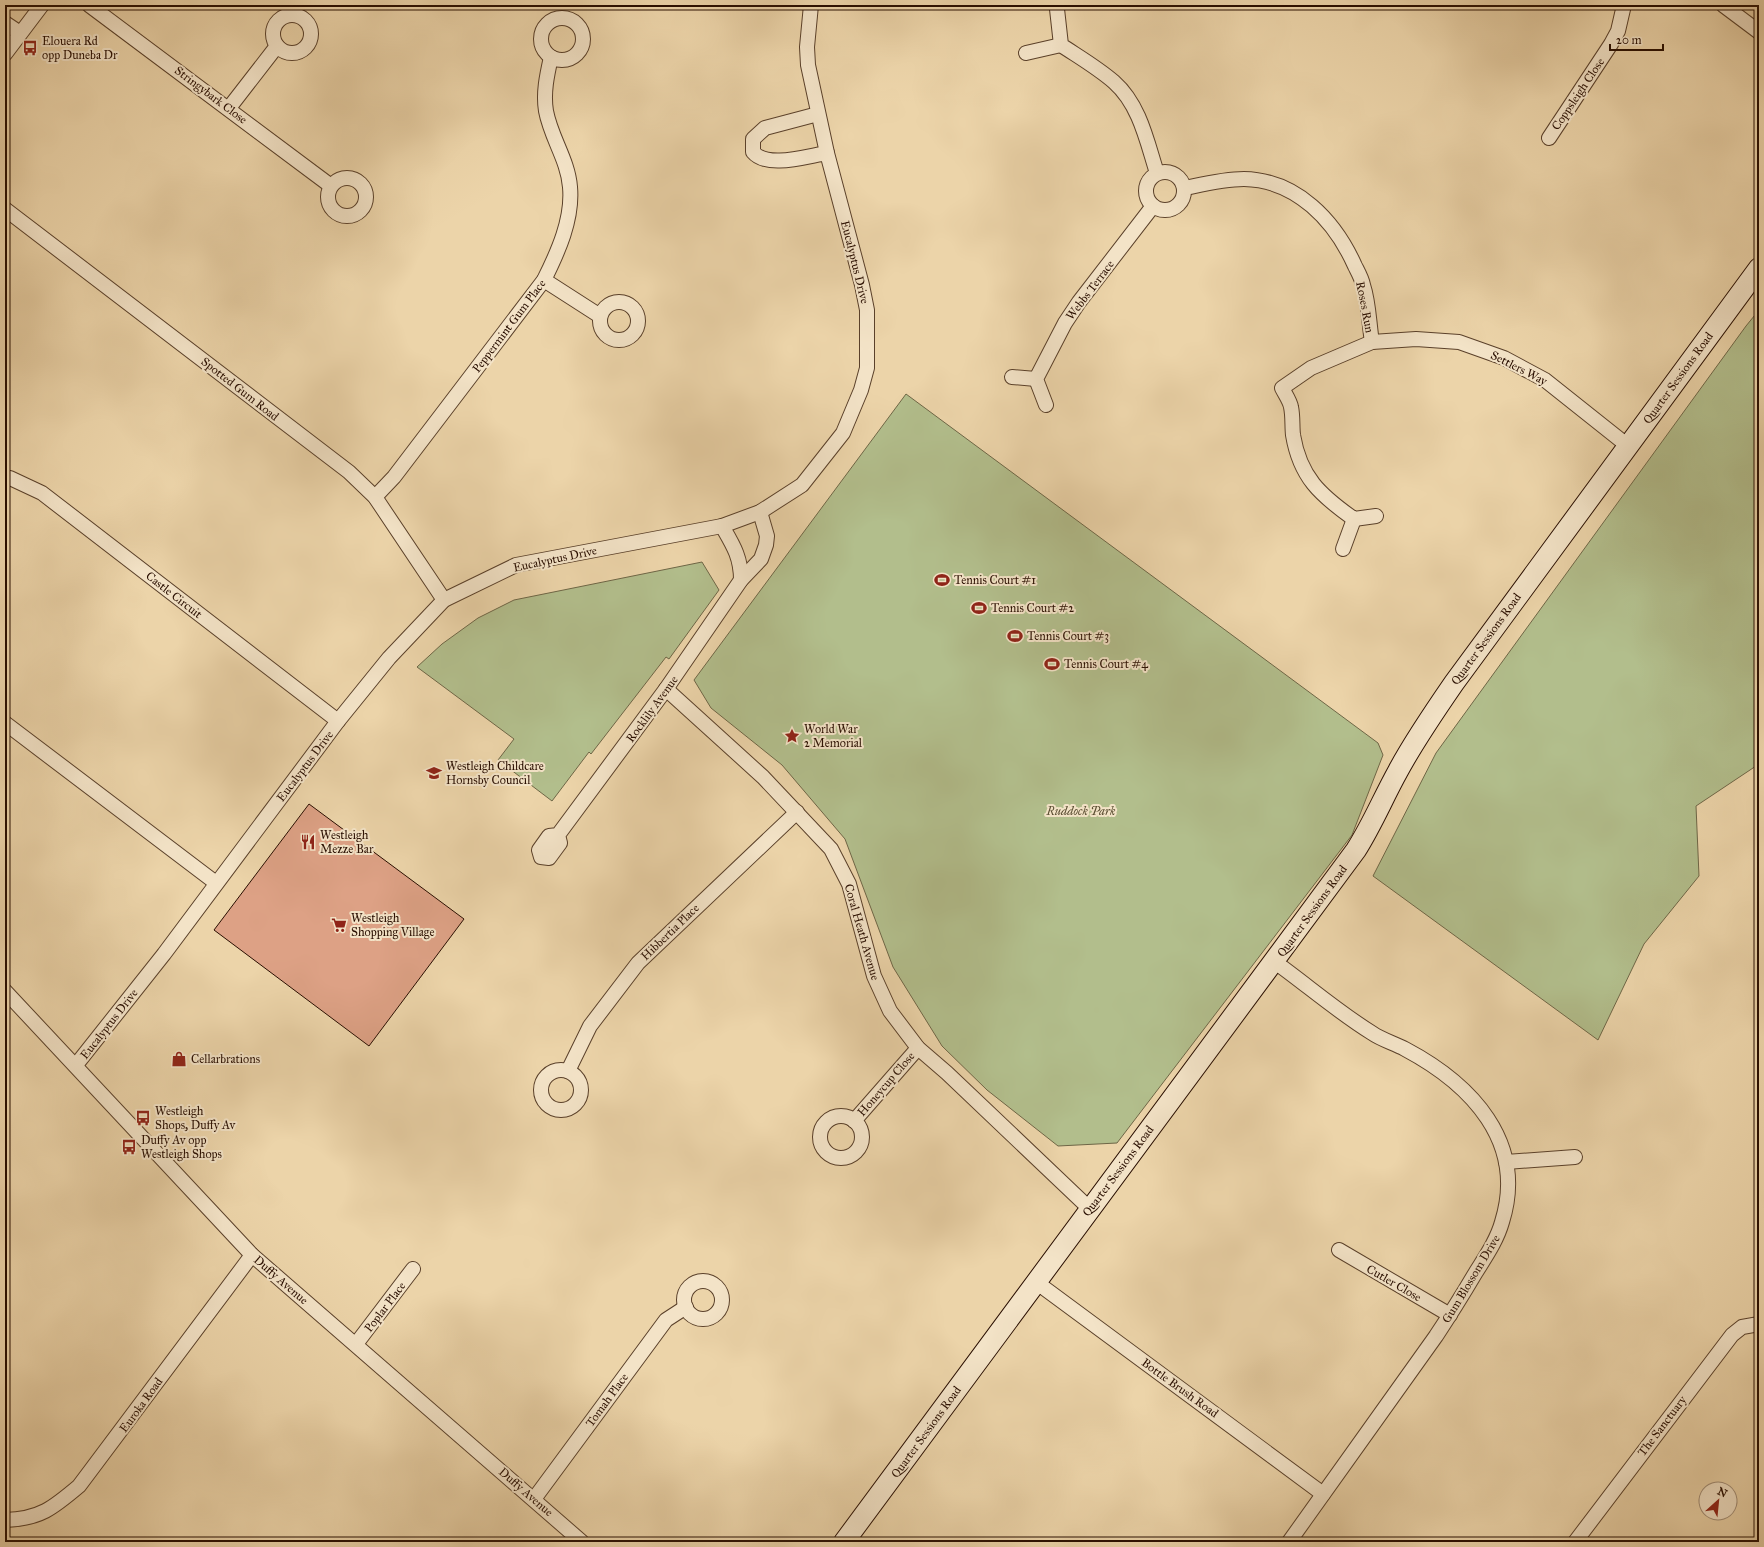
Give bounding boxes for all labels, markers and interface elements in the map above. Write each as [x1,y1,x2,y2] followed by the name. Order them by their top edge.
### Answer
[1610,26,1663,52] scale bar
[1616,33,1642,47] text: 20 m
[42,34,118,62] place label: Elouera Rd opp Duneba Dr
[21,39,39,57] bus stop icon: Elouera Rd opp Duneba Dr
[1549,55,1608,133] street label: Coppsleigh Close
[171,63,250,128] street label: Stringybark Close
[838,219,872,305] street label: Eucalyptus Drive
[1063,257,1117,323] street label: Webbs Terrace
[469,277,549,375] street label: Peppermint Gum Place
[1353,280,1377,334] street label: Roses Run
[1640,329,1716,427] street label: Quarter Sessions Road
[1488,348,1550,388] street label: Settlers Way
[198,354,282,424] street label: Spotted Gum Road
[512,543,598,575] street label: Eucalyptus Drive
[143,569,206,622] street label: Castle Circuit
[933,571,951,589] sports icon: Tennis Court #1
[954,573,1036,587] place label: Tennis Court #1
[1448,590,1524,688] street label: Quarter Sessions Road
[970,599,988,617] sports icon: Tennis Court #2
[991,601,1074,615] place label: Tennis Court #2
[1006,627,1024,645] sports icon: Tennis Court #3
[1027,629,1109,643] place label: Tennis Court #3
[1043,655,1061,673] sports icon: Tennis Court #4
[1064,657,1148,671] place label: Tennis Court #4
[623,673,681,745] street label: Rocklily Avenue
[804,722,863,750] place label: World War 2 Memorial
[783,727,801,745] place icon: World War 2 Memorial
[274,728,336,804] street label: Eucalyptus Drive
[446,759,544,787] place label: Westleigh Childcare Hornsby Council
[425,764,443,782] school or university icon: Westleigh Childcare Hornsby Council
[1046,804,1116,818] park label: Ruddock Park
[320,828,374,856] place label: Westleigh Mezze Bar
[299,833,317,851] restaurant icon: Westleigh Mezze Bar
[1274,862,1350,960] street label: Quarter Sessions Road
[842,882,882,982] street label: Coral Heath Avenue
[638,901,702,963] street label: Hibbertia Place
[351,911,434,940] place label: Westleigh Shopping Village
[330,916,348,934] supermarket icon: Westleigh Shopping Village
[77,986,141,1062] street label: Eucalyptus Drive
[854,1049,918,1119] street label: Honeycup Close
[170,1050,188,1068] shop icon: Cellarbrations
[191,1052,260,1066] place label: Cellarbrations
[155,1104,237,1132] place label: Westleigh Shops, Duffy Av
[134,1109,152,1127] bus stop icon: Westleigh Shops, Duffy Av
[1079,1123,1157,1219] street label: Quarter Sessions Road
[141,1133,222,1162] place label: Duffy Av opp Westleigh Shops
[120,1138,138,1156] bus stop icon: Duffy Av opp Westleigh Shops
[1439,1232,1503,1326] street label: Gum Blossom Drive
[251,1253,311,1307] street label: Duffy Avenue
[1364,1262,1424,1304] street label: Cutler Close
[362,1279,408,1335] street label: Poplar Place
[1139,1355,1221,1421] street label: Bottle Brush Road
[583,1370,631,1430] street label: Tomah Place
[116,1375,166,1435] street label: Euroka Road
[888,1383,964,1481] street label: Quarter Sessions Road
[1635,1393,1689,1459] street label: The Sanctuary
[496,1465,556,1519] street label: Duffy Avenue
[1698,1481,1738,1521] north arrow
[1715,1485,1730,1501] text: N

